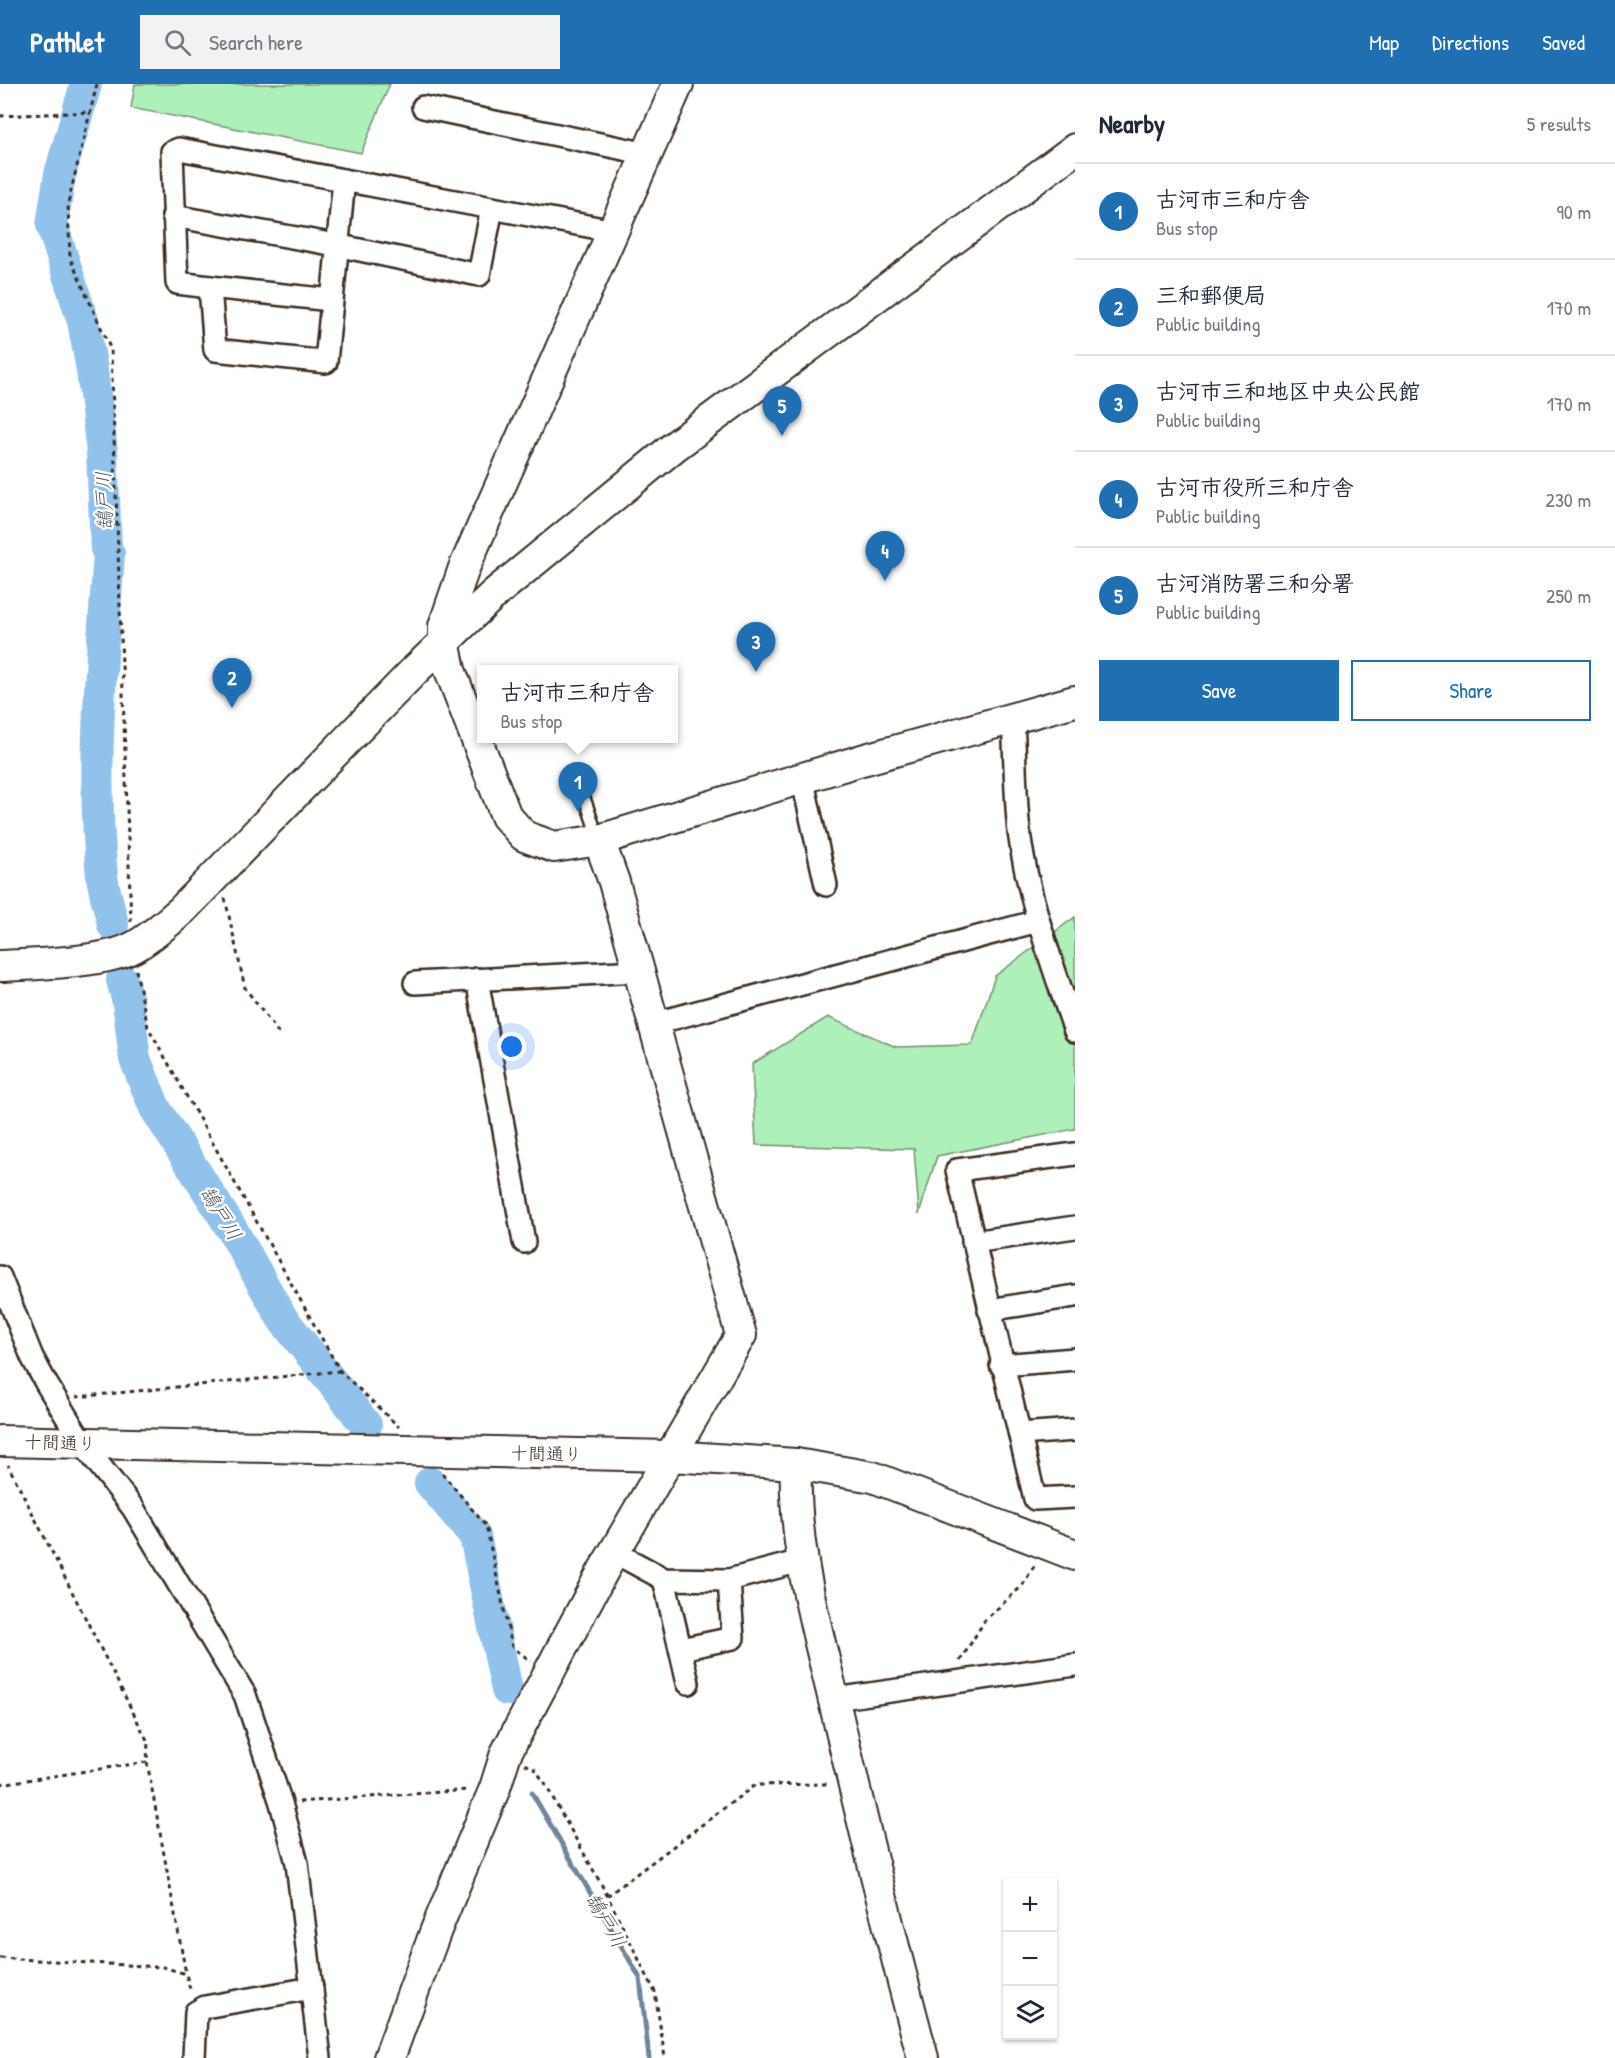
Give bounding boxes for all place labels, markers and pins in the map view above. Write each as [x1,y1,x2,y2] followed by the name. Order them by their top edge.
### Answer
[762,386,802,436] pin: 5
[866,532,904,581] pin: 4
[736,622,776,672] pin: 3
[212,658,252,708] pin: 2
[558,762,598,812] pin: 1

